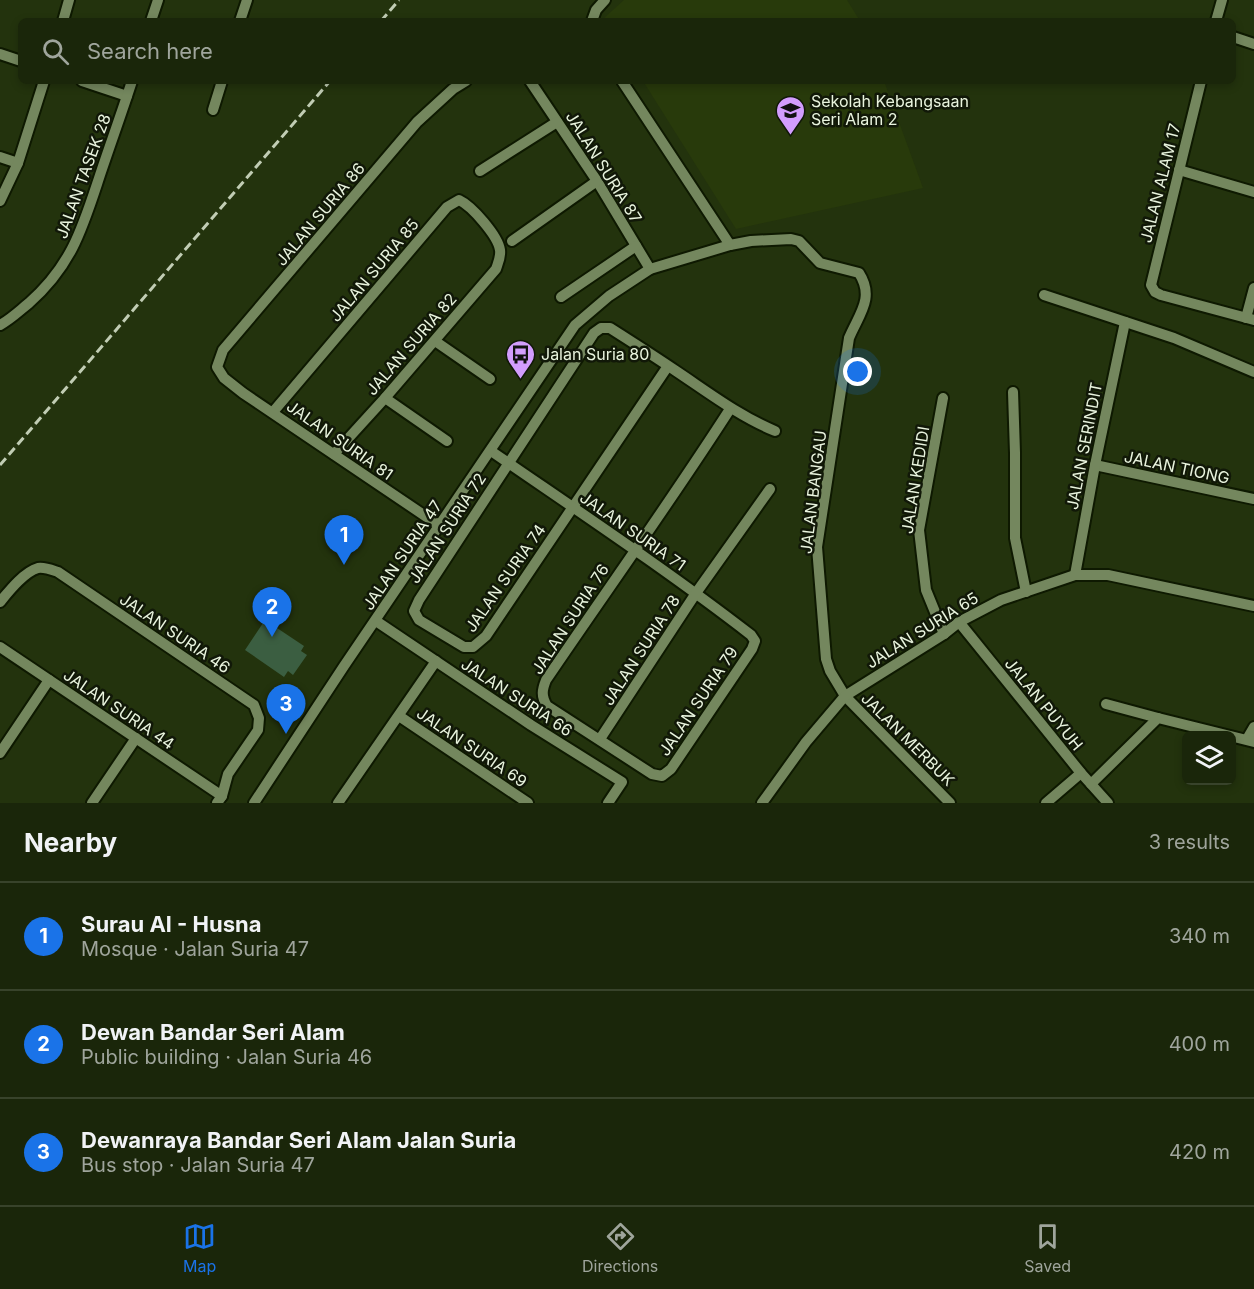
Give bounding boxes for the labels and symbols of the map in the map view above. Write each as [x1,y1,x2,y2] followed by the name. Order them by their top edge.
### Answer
[811,91,969,129] place label: Sekolah Kebangsaan Seri Alam 2
[774,94,806,136] school or university icon: Sekolah Kebangsaan Seri Alam 2
[562,108,646,226] street label: JALAN SURIA 87
[51,111,115,241] street label: JALAN TASEK 28
[1136,121,1184,245] street label: JALAN ALAM 17
[271,158,369,270] street label: JALAN SURIA 86
[325,214,423,326] street label: JALAN SURIA 85
[361,289,461,399] street label: JALAN SURIA 82
[504,338,536,380] bus stop icon: Jalan Suria 80
[541,344,649,364] place label: Jalan Suria 80
[843,357,872,386] your location
[1062,381,1106,511] street label: JALAN SERINDIT
[283,396,397,484] street label: JALAN SURIA 81
[897,425,933,535] street label: JALAN KEDIDI
[796,429,830,555] street label: JALAN BANGAU
[1122,446,1232,488] street label: JALAN TIONG
[404,469,490,587] street label: JALAN SURIA 72
[576,487,690,575] street label: JALAN SURIA 71
[358,496,446,614] street label: JALAN SURIA 47
[324,516,364,565] pin: 1
[460,520,550,636] street label: JALAN SURIA 74
[527,560,613,678] street label: JALAN SURIA 76
[862,587,982,673] street label: JALAN SURIA 65
[252,588,292,637] pin: 2
[116,589,234,677] street label: JALAN SURIA 46
[598,591,684,709] street label: JALAN SURIA 78
[654,643,742,759] street label: JALAN SURIA 79
[458,654,576,740] street label: JALAN SURIA 66
[1001,654,1087,754] street label: JALAN PUYUH
[60,665,178,753] street label: JALAN SURIA 44
[266,684,306,734] pin: 3
[857,688,959,790] street label: JALAN MERBUK
[413,703,531,791] street label: JALAN SURIA 69

